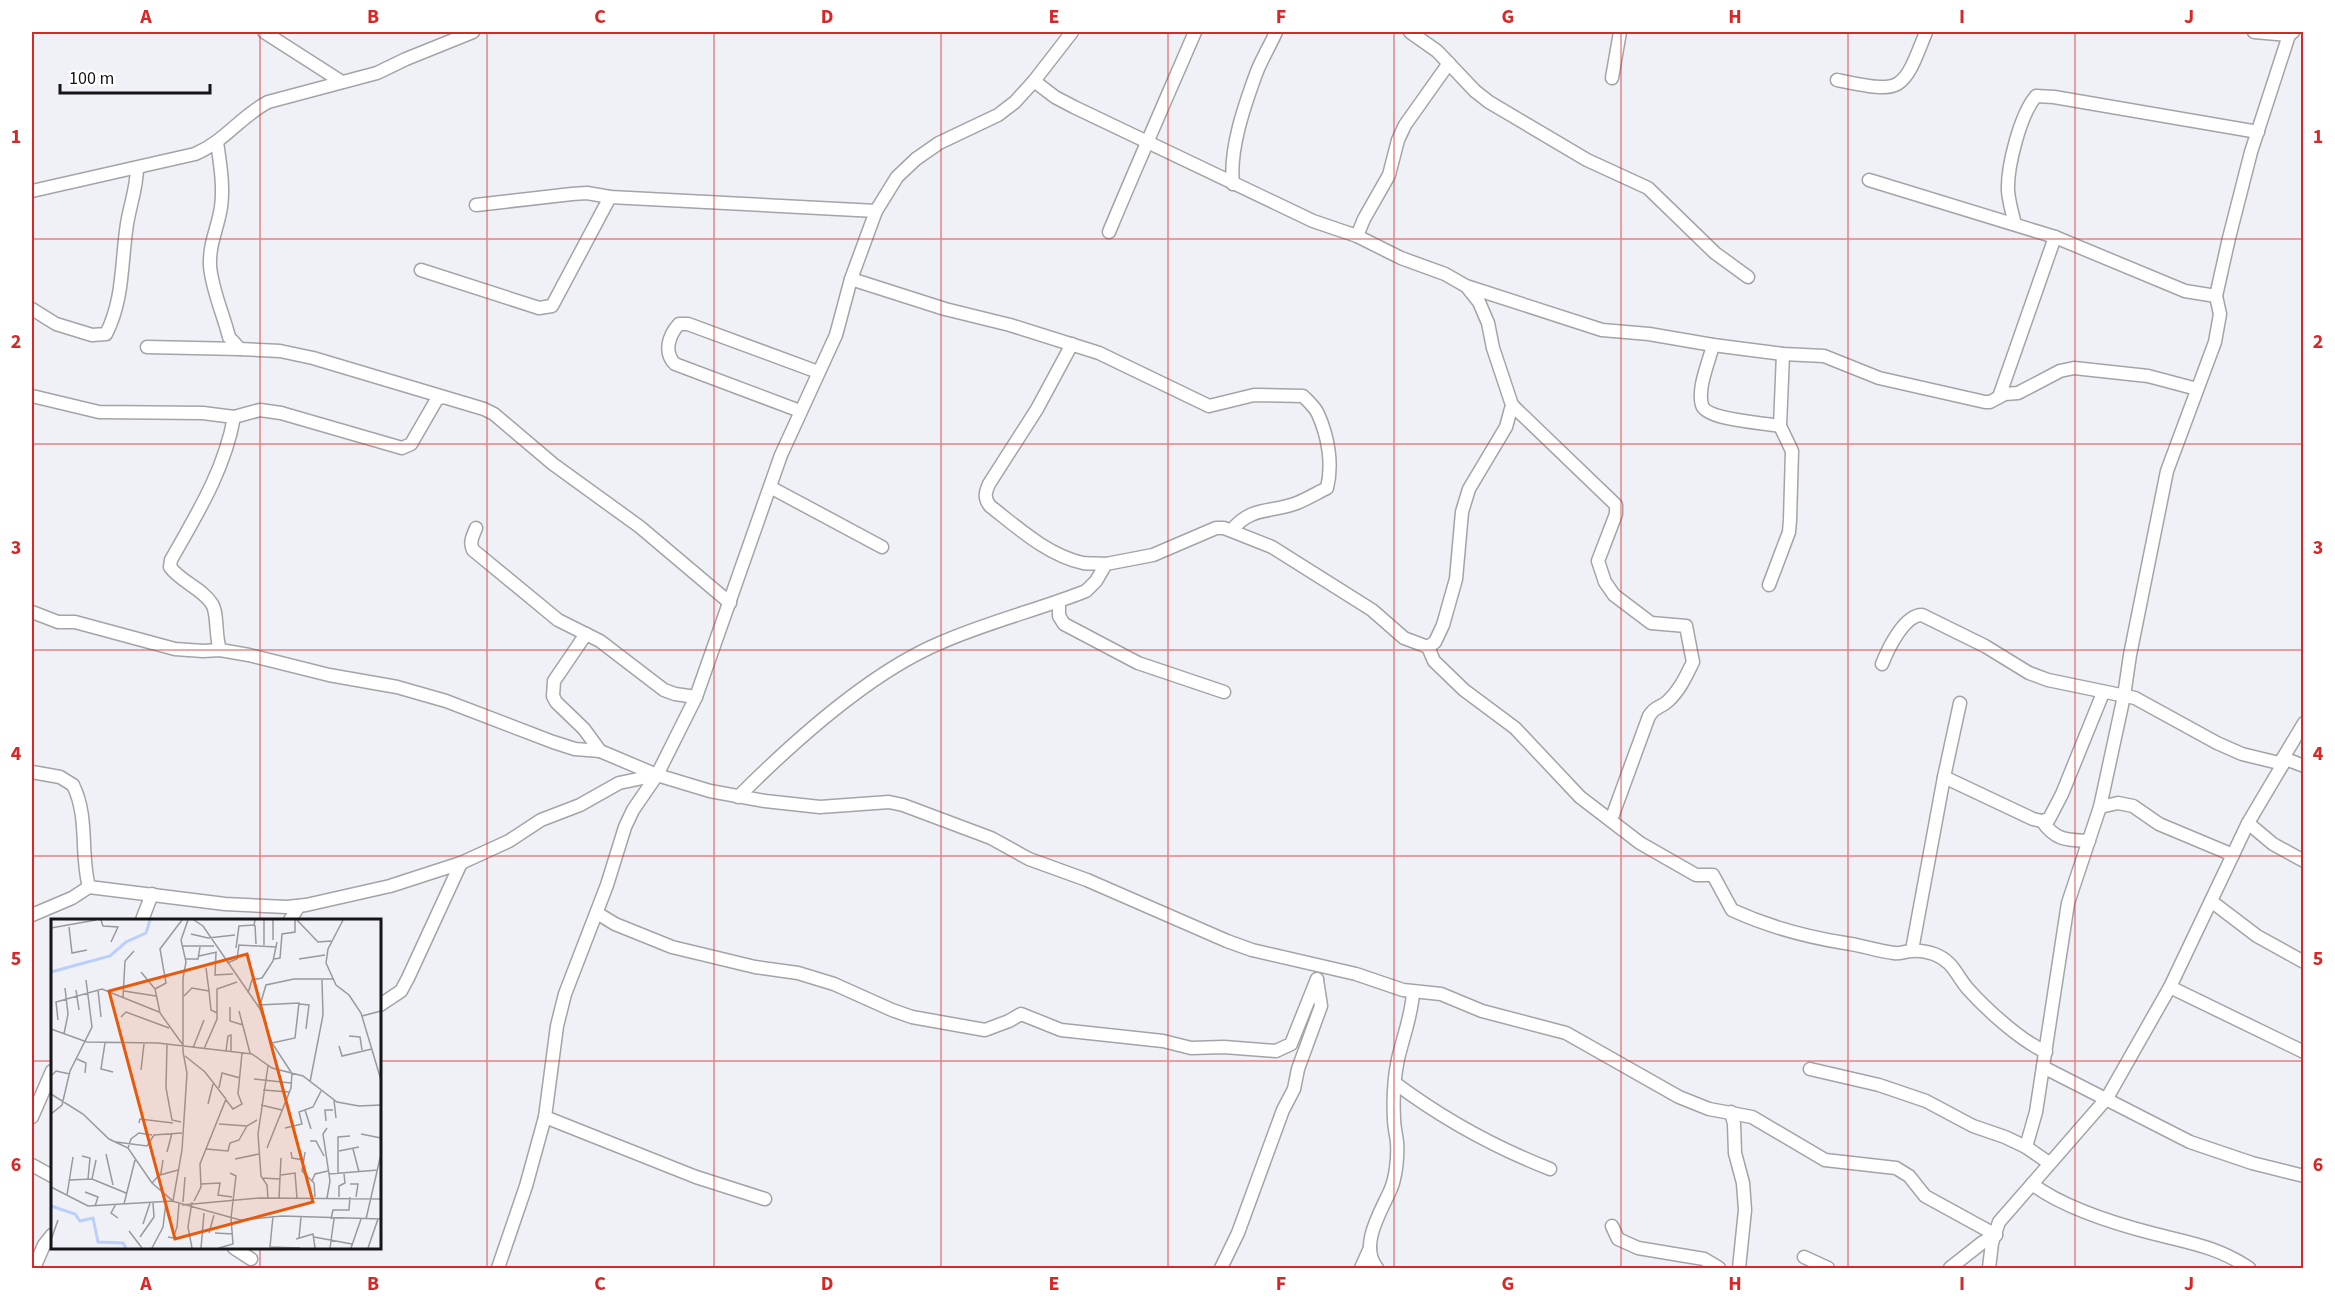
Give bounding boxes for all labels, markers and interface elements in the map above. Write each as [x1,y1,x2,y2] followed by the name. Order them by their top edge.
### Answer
[139,3,152,31] text: A
[367,3,379,31] text: B
[594,3,606,31] text: C
[821,3,833,31] text: D
[1049,3,1059,31] text: E
[1276,3,1286,31] text: F
[1502,3,1514,31] text: G
[1728,3,1742,31] text: H
[1959,3,1965,31] text: I
[2184,3,2194,31] text: J
[60,57,210,95] scale bar
[69,66,114,91] text: 100 m
[11,123,21,151] text: 1
[2313,123,2323,151] text: 1
[11,328,21,356] text: 2
[2313,328,2323,356] text: 2
[11,534,21,562] text: 3
[2313,534,2323,562] text: 3
[11,740,22,768] text: 4
[2313,740,2324,768] text: 4
[51,919,381,1249] inset map
[11,945,21,973] text: 5
[2313,945,2323,973] text: 5
[11,1151,21,1179] text: 6
[2313,1151,2323,1179] text: 6
[139,1270,152,1298] text: A
[367,1270,379,1298] text: B
[594,1270,606,1298] text: C
[821,1270,833,1298] text: D
[1049,1270,1059,1298] text: E
[1276,1270,1286,1298] text: F
[1502,1270,1514,1298] text: G
[1728,1270,1742,1298] text: H
[1959,1270,1965,1298] text: I
[2184,1270,2194,1298] text: J

